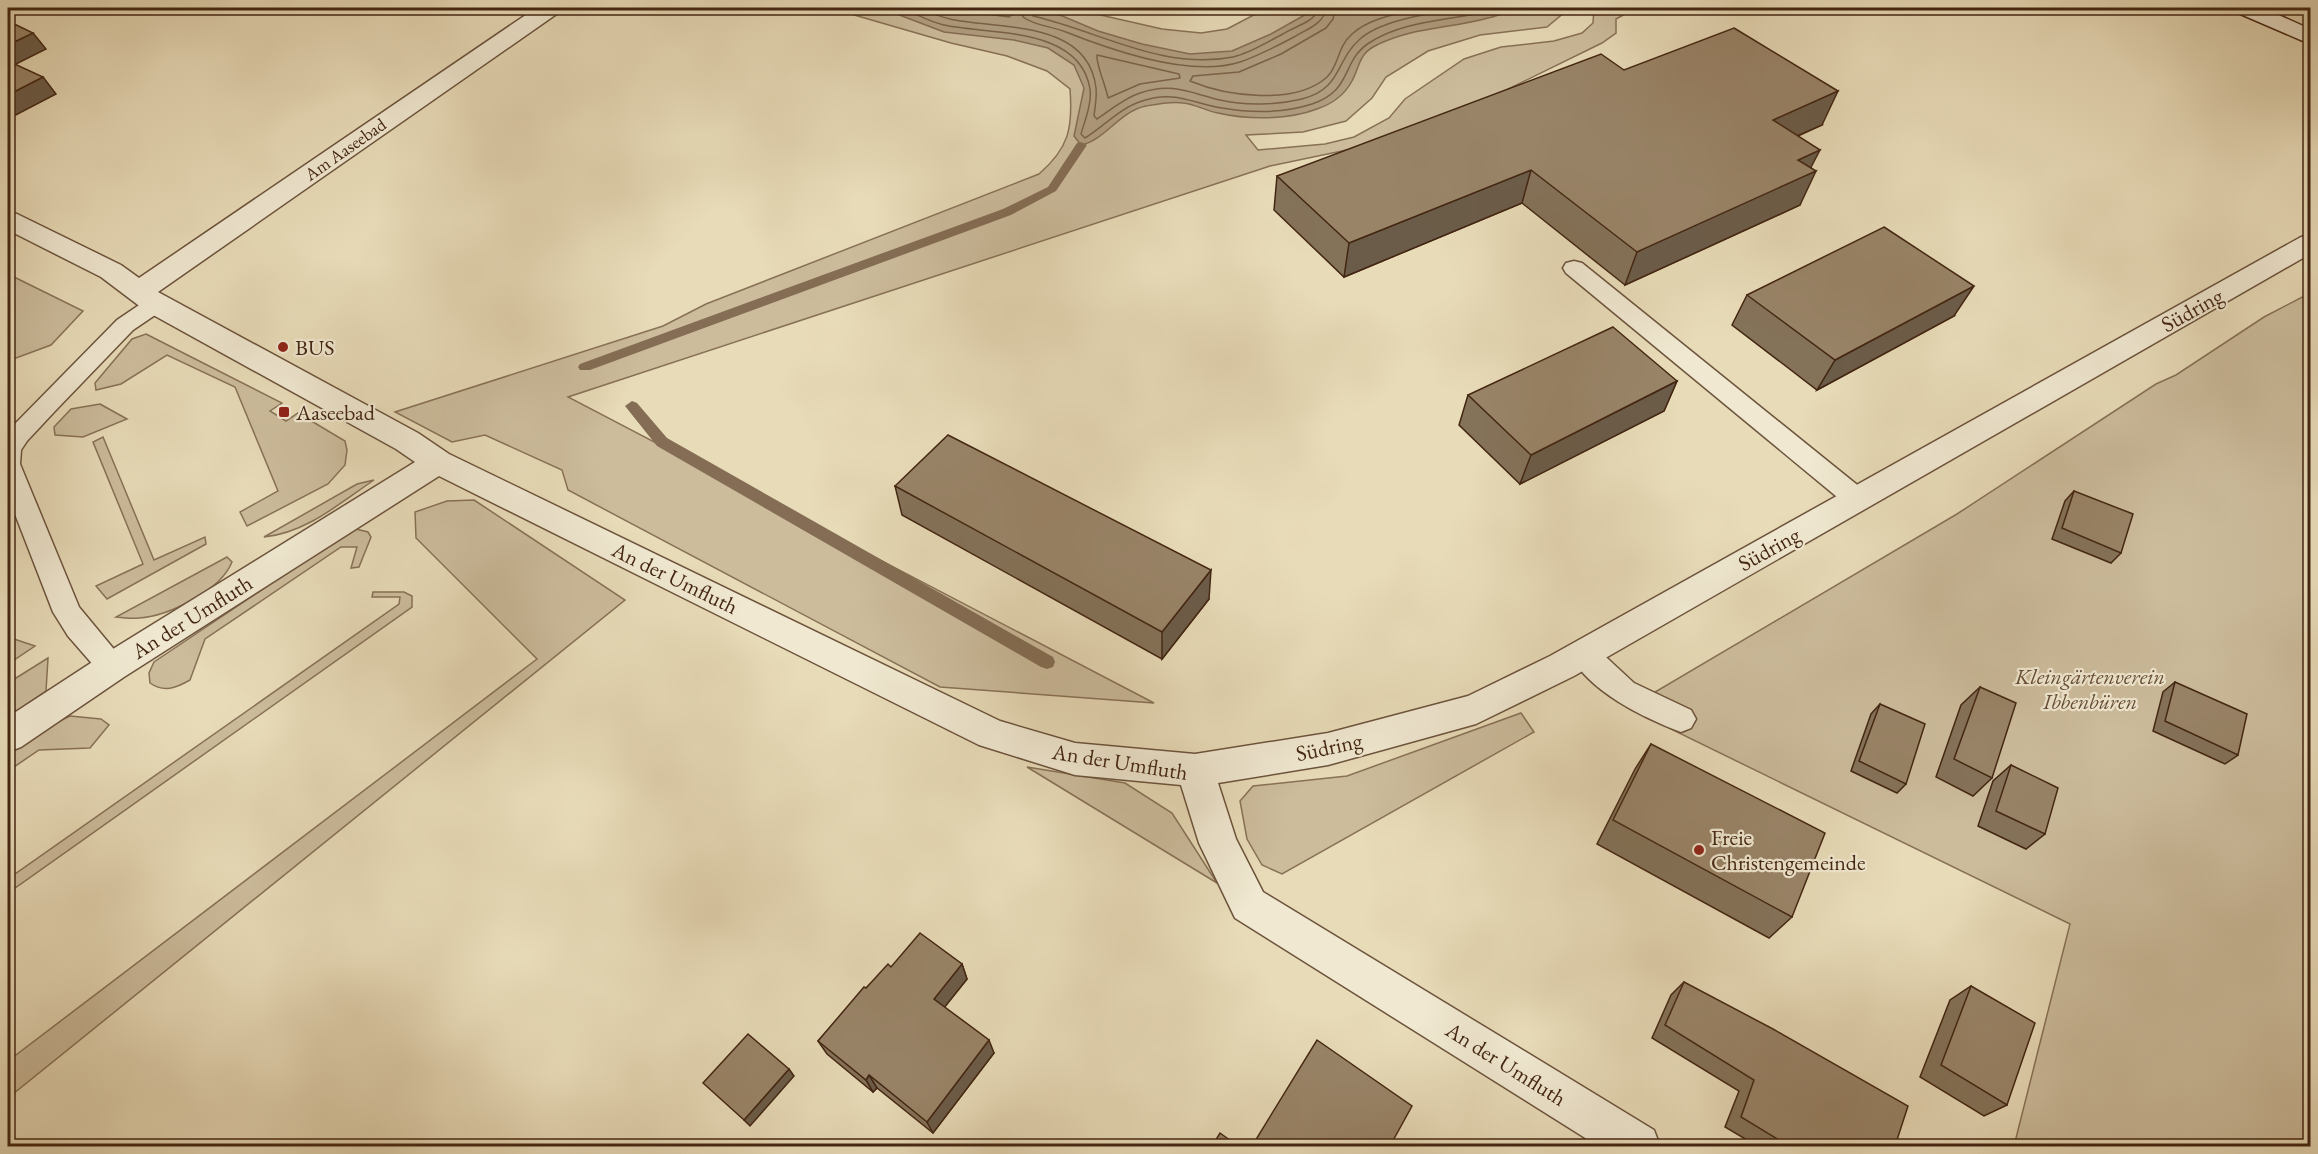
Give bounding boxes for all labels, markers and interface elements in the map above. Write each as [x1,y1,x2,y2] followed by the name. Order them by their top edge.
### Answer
[299,112,391,186] street label: Am Aaseebad
[2156,281,2229,339] street label: Südring
[295,333,334,362] place label: BUS
[276,340,290,354] marker: BUS
[295,398,376,427] place label: Aaseebad
[277,405,291,419] marker: Aaseebad
[1733,520,1806,578] street label: Südring
[606,534,743,621] street label: An der Umfluth
[125,568,258,666] street label: An der Umfluth
[2014,662,2165,716] park label: Kleingärtenverein Ibbenbüren
[1293,726,1365,768] street label: Südring
[1049,737,1190,787] street label: An der Umfluth
[1711,823,1866,877] place label: Freie Christengemeinde
[1692,843,1706,857] marker: Freie Christengemeinde
[1439,1015,1572,1113] street label: An der Umfluth

